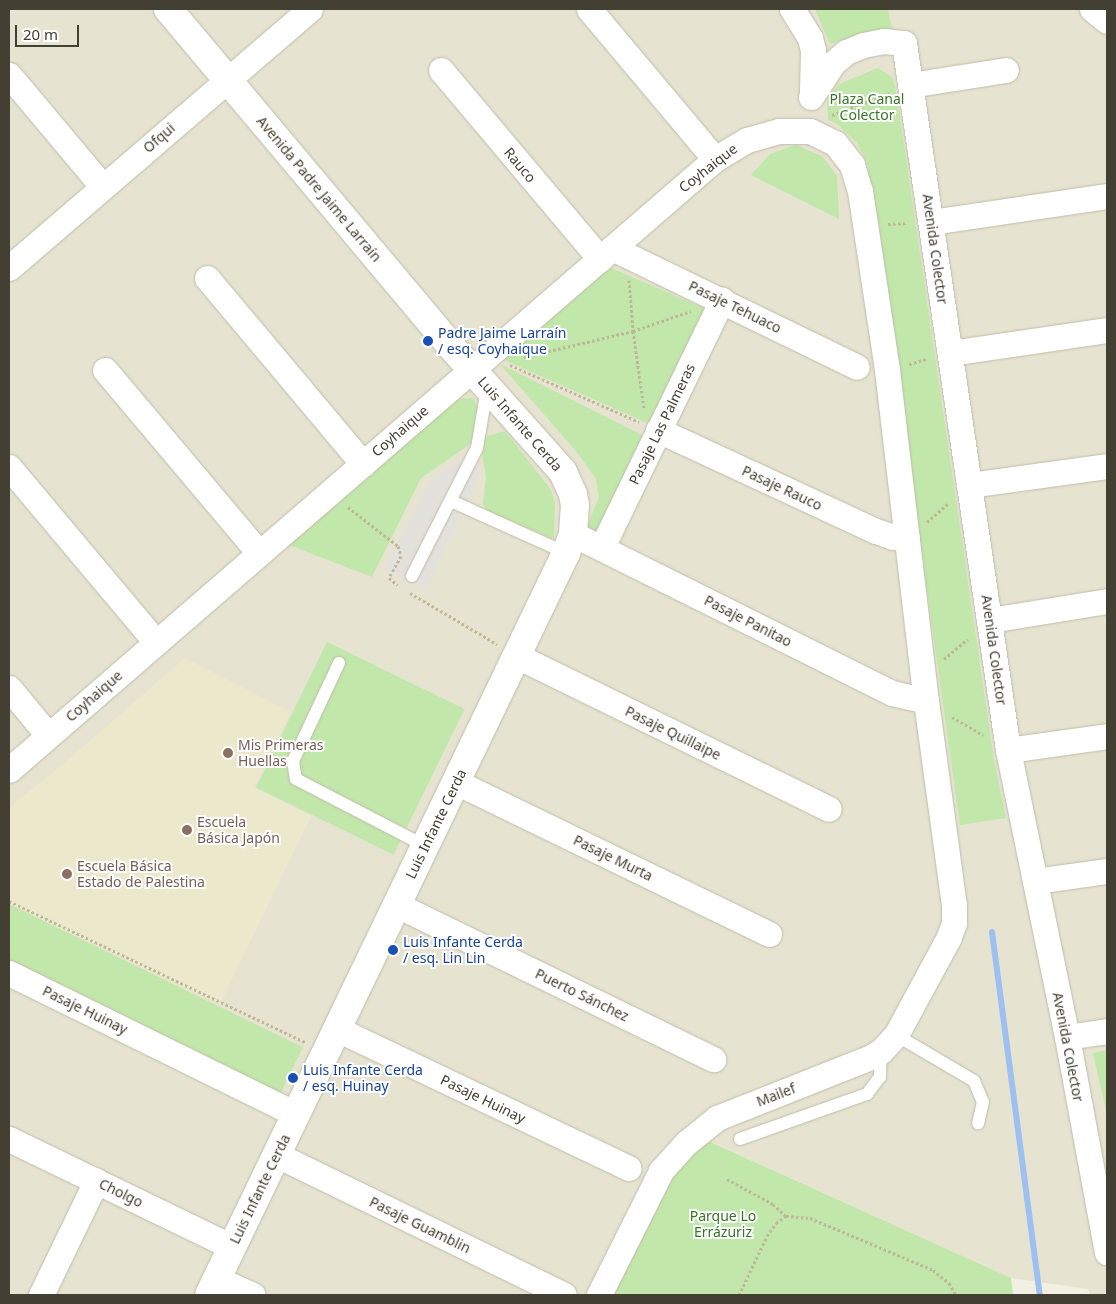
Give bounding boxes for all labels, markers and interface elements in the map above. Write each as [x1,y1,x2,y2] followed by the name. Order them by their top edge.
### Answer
[18,15,81,47] scale bar
[23,24,58,44] text: 20 m
[830,91,904,124] park label: Plaza Canal Colector
[253,113,385,265] street label: Avenida Padre Jaime Larraín
[140,120,178,156] street label: Ofqui
[675,140,741,196] street label: Coyhaique
[501,144,539,186] street label: Rauco
[919,193,951,305] street label: Avenida Colector
[686,277,784,337] street label: Pasaje Tehuaco
[438,325,566,358] place label: Padre Jaime Larraín / esq. Coyhaique
[422,335,434,347] marker: Padre Jaime Larraín / esq. Coyhaique
[625,361,699,487] street label: Pasaje Las Palmeras
[474,373,566,475] street label: Luis Infante Cerda
[368,402,432,460] street label: Coyhaique
[739,462,825,514] street label: Pasaje Rauco
[701,592,795,650] street label: Pasaje Panitao
[978,594,1010,706] street label: Avenida Colector
[62,667,126,725] street label: Coyhaique
[622,703,724,763] street label: Pasaje Quillaipe
[238,737,324,770] place label: Mis Primeras Huellas
[222,747,234,759] marker: Mis Primeras Huellas
[402,766,470,882] street label: Luis Infante Cerda
[197,814,280,846] place label: Escuela Básica Japón
[181,824,193,836] marker: Escuela Básica Japón
[571,832,655,884] street label: Pasaje Murta
[77,858,205,890] place label: Escuela Básica Estado de Palestina
[61,868,73,880] marker: Escuela Básica Estado de Palestina
[403,934,523,966] place label: Luis Infante Cerda / esq. Lin Lin
[387,944,399,956] marker: Luis Infante Cerda / esq. Lin Lin
[533,965,631,1025] street label: Puerto Sánchez
[40,982,130,1038] street label: Pasaje Huinay
[1049,991,1087,1103] street label: Avenida Colector
[303,1062,423,1094] place label: Luis Infante Cerda / esq. Huinay
[438,1071,528,1127] street label: Pasaje Huinay
[287,1072,299,1084] marker: Luis Infante Cerda / esq. Huinay
[754,1080,798,1110] street label: Mailef
[226,1131,294,1247] street label: Luis Infante Cerda
[96,1175,146,1211] street label: Cholgo
[367,1193,473,1257] street label: Pasaje Guamblin
[690,1208,756,1240] park label: Parque Lo Errázuriz

